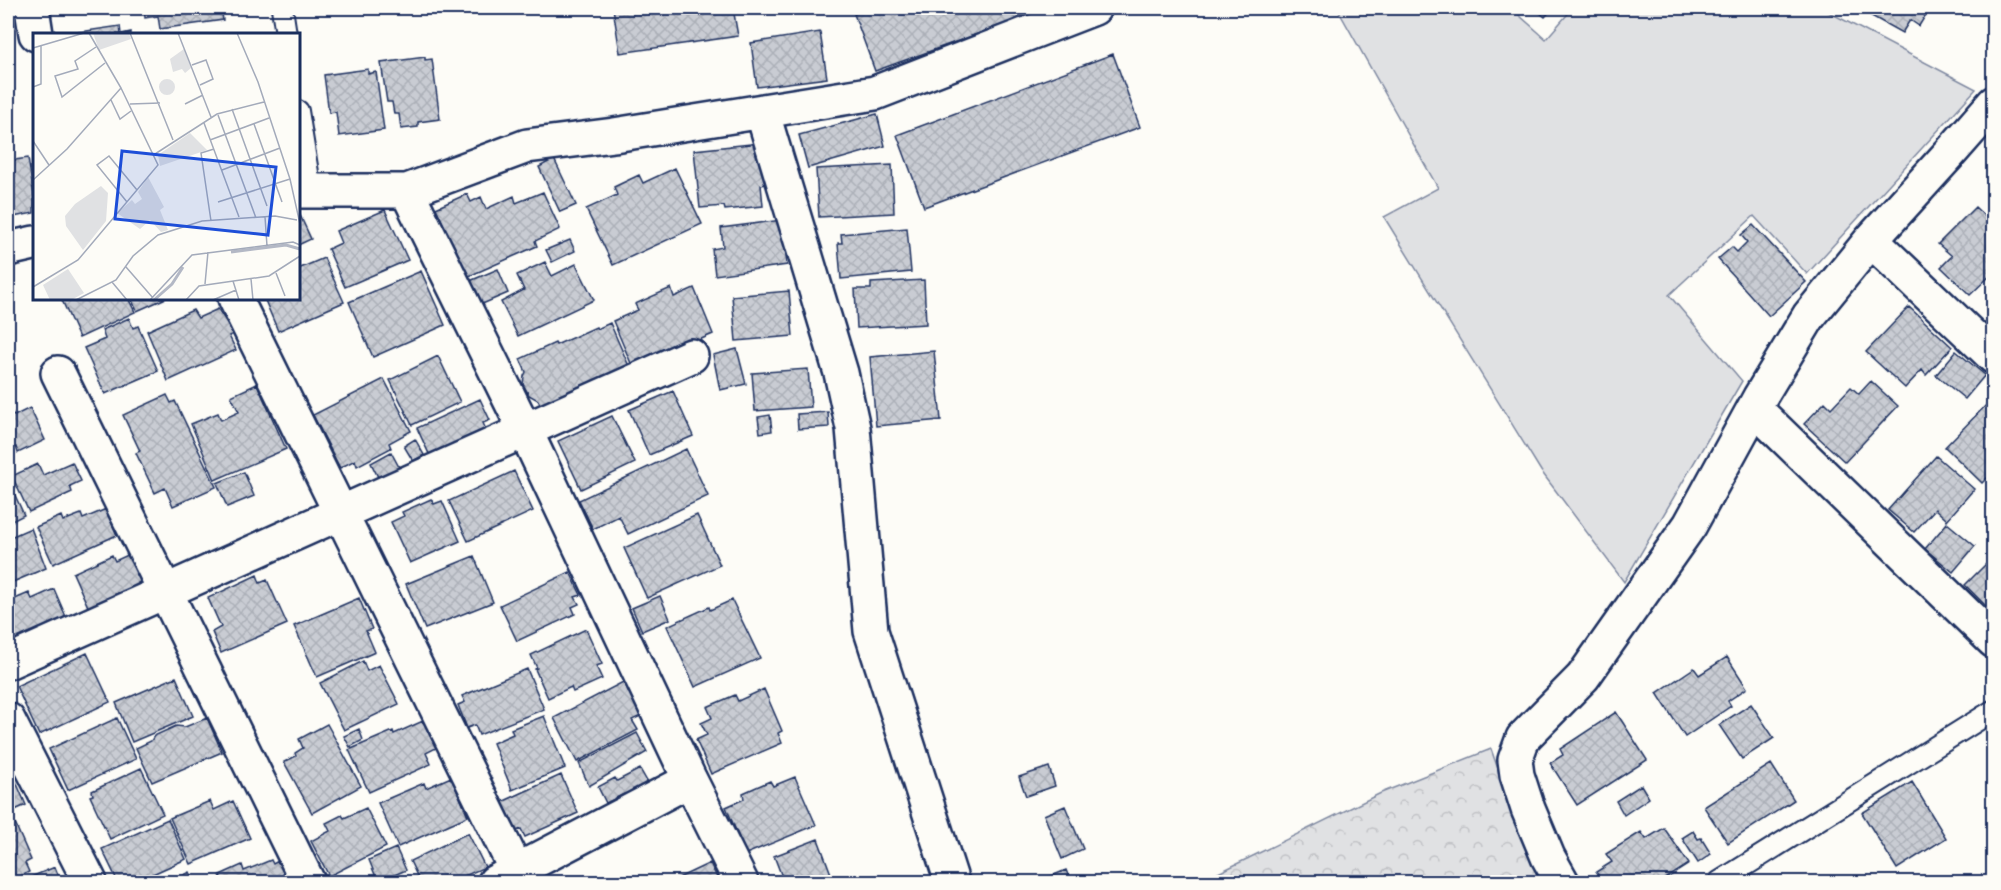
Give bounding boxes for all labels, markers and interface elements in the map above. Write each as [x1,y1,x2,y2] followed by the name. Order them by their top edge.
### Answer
[33,33,300,300] inset map

